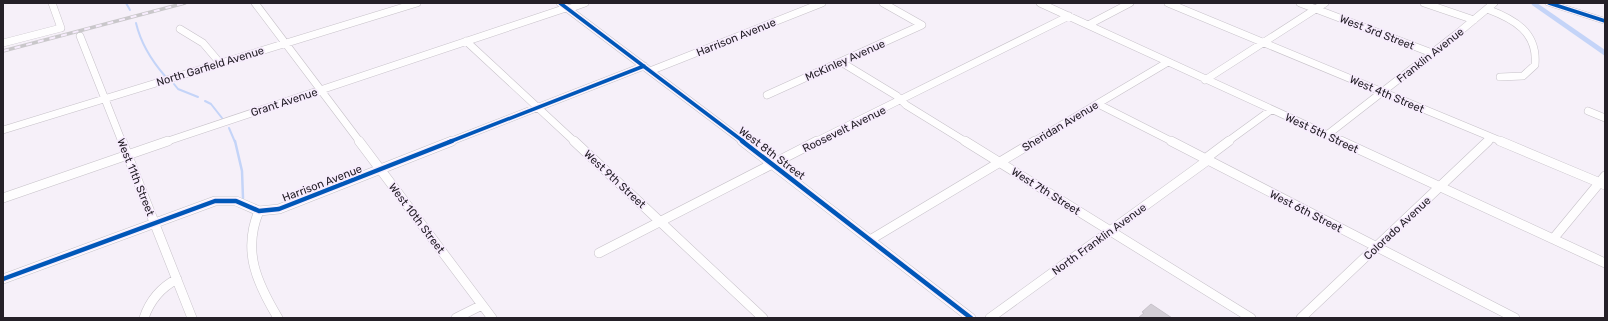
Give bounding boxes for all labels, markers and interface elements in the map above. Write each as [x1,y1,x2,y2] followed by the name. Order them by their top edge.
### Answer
[1338,12,1417,53] street label: West 3rd Street
[695,16,778,59] street label: Harrison Avenue
[1394,25,1467,86] street label: Franklin Avenue
[803,37,887,84] street label: McKinley Avenue
[155,44,266,89] street label: North Garfield Avenue
[1348,73,1427,116] street label: West 4th Street
[249,86,319,119] street label: Grant Avenue
[1020,99,1101,154] street label: Sheridan Avenue
[800,104,888,155] street label: Roosevelt Avenue
[1283,111,1361,156] street label: West 5th Street
[736,124,808,183] street label: West 8th Street
[114,137,157,218] street label: West 11th Street
[581,148,649,212] street label: West 9th Street
[280,162,364,205] street label: Harrison Avenue
[1009,165,1083,218] street label: West 7th Street
[386,181,448,257] street label: West 10th Street
[1267,188,1345,236] street label: West 6th Street
[1361,194,1433,263] street label: Colorado Avenue
[1050,201,1149,278] street label: North Franklin Avenue

